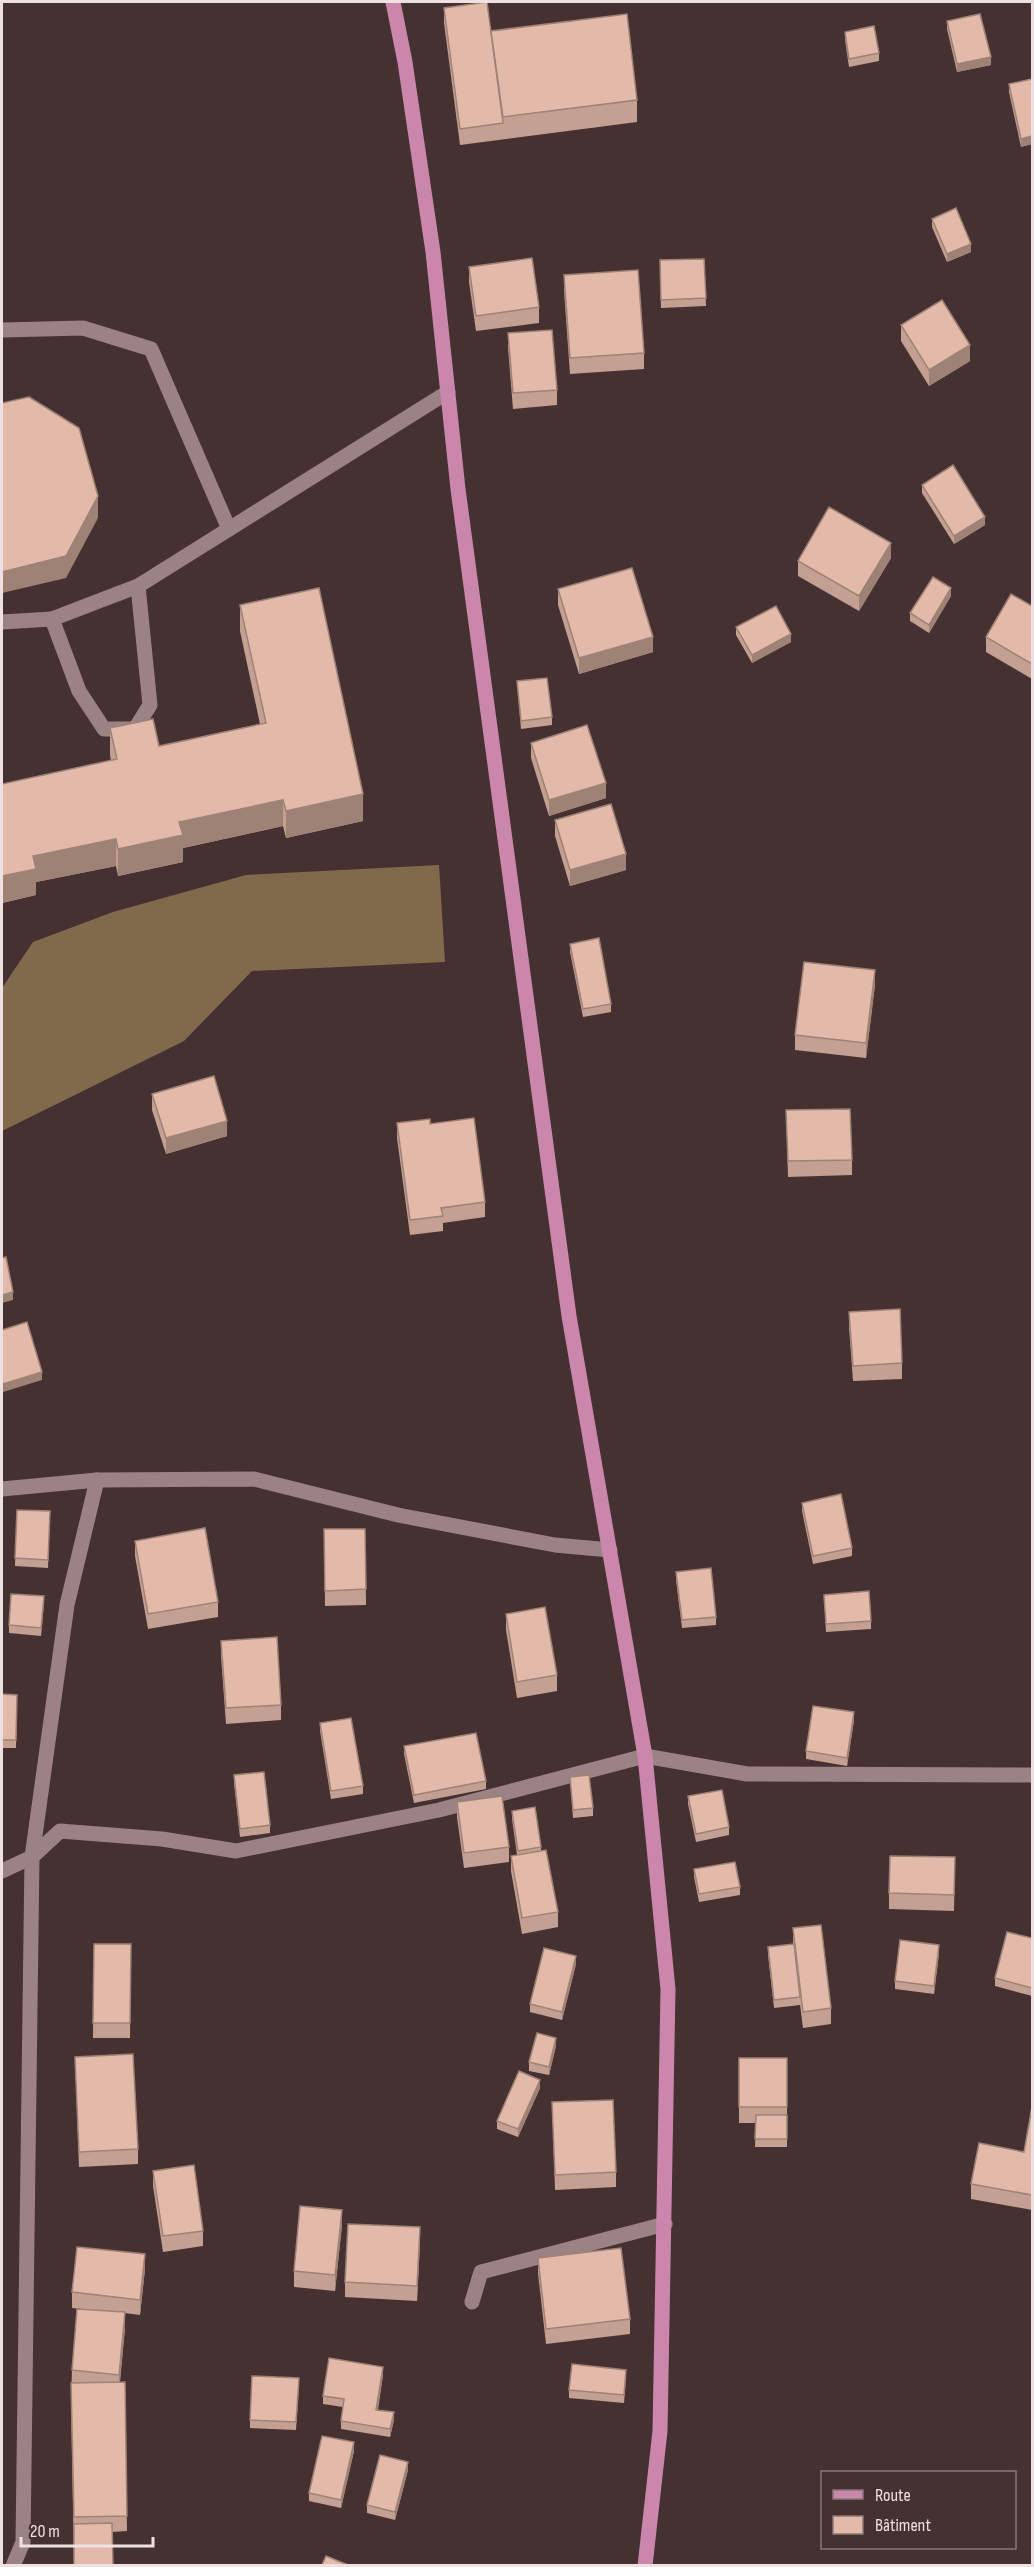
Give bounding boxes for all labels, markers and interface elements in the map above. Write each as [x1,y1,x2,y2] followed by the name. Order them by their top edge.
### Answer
[821,2471,1016,2549] legend
[875,2485,911,2506] text: Route
[21,2510,153,2548] scale bar
[875,2515,931,2536] text: Bâtiment
[30,2521,60,2542] text: 20 m

